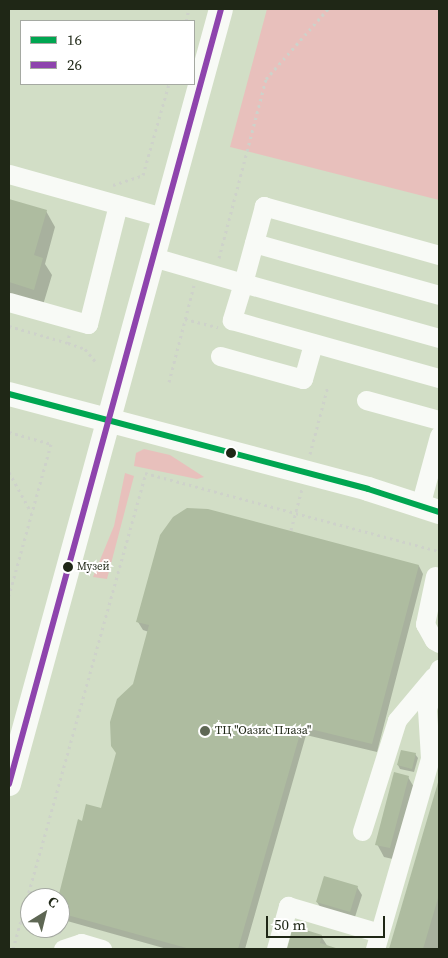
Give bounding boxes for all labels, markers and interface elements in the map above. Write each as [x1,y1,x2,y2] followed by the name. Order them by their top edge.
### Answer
[20,20,195,85] legend
[67,29,82,50] text: 16
[67,54,82,75] text: 26
[226,448,236,458] unlabelled marker
[77,560,110,574] place label: Музей
[63,562,73,572] marker: Музей
[215,724,311,738] place label: ТЦ "Оазис Плаза"
[199,725,211,737] marker: ТЦ "Оазис Плаза"
[20,888,70,938] north arrow
[44,891,63,912] text: С
[268,906,387,938] scale bar
[274,914,306,935] text: 50 m

